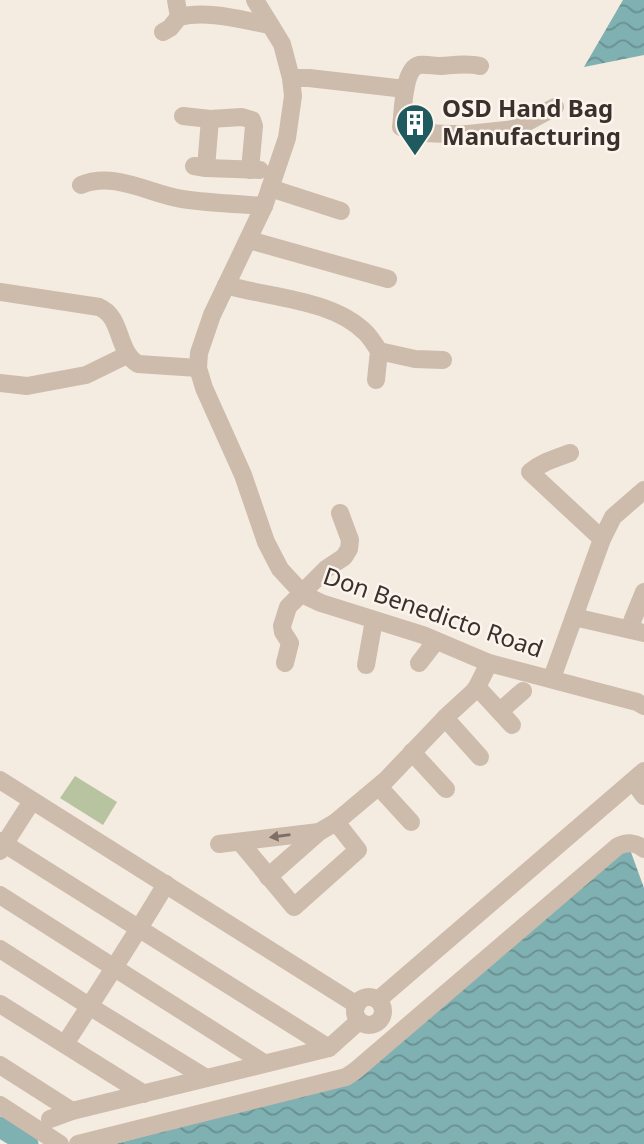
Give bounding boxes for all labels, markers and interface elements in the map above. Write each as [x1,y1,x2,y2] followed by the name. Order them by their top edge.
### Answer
[442,91,621,152] place label: OSD Hand Bag Manufacturing
[394,102,436,157] building icon: OSD Hand Bag Manufacturing
[319,559,548,665] street label: Don Benedicto Road
[269,831,291,842] one-way arrow

